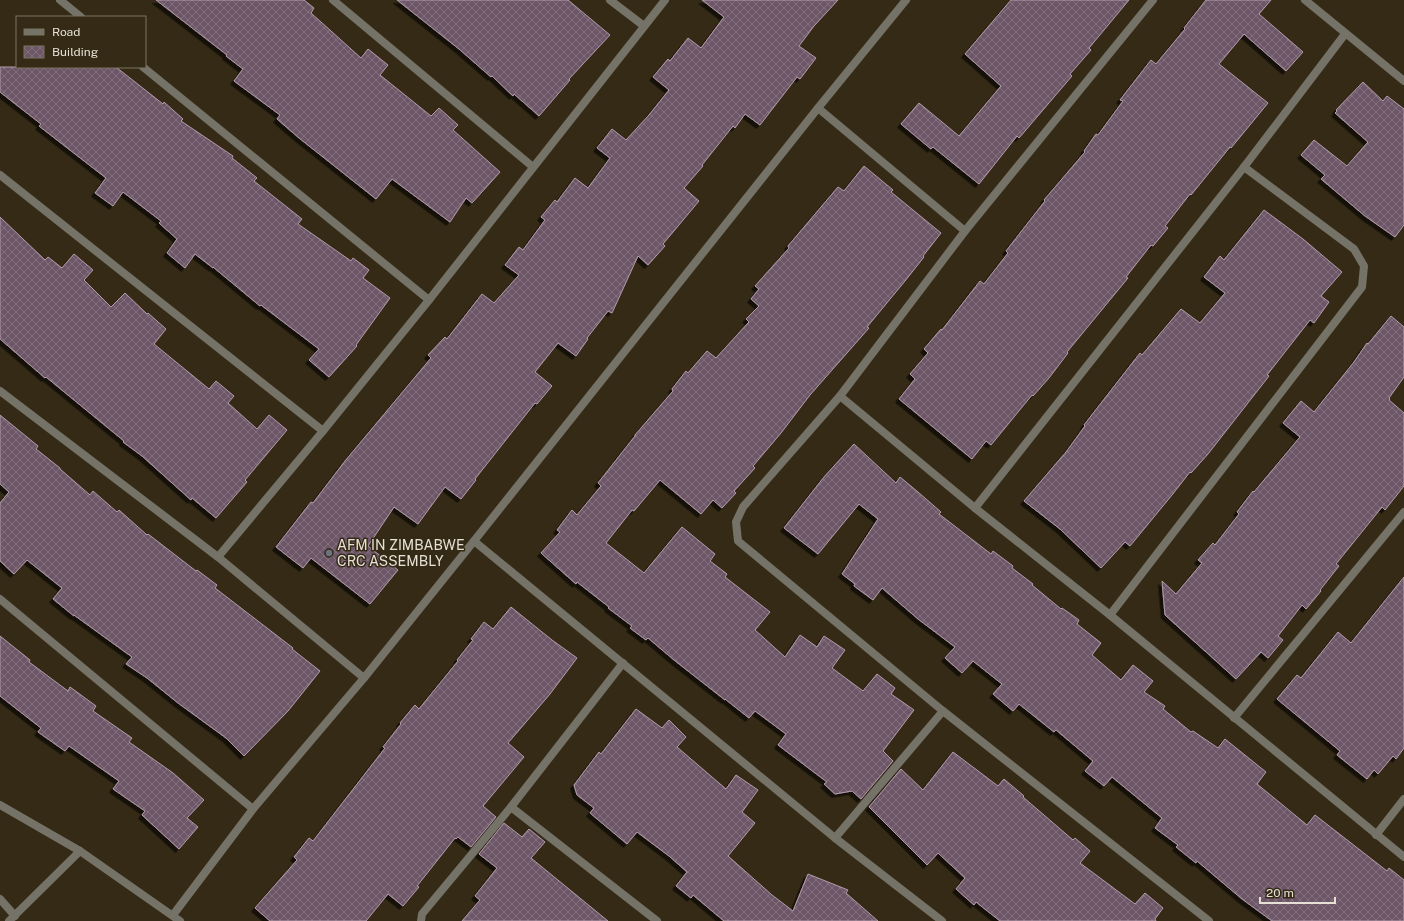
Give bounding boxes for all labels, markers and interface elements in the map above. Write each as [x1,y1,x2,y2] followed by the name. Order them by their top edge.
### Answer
[16,16,146,68] legend
[52,25,80,39] text: Road
[52,45,98,59] text: Building
[337,537,465,569] place label: AFM IN ZIMBABWE CRC ASSEMBLY
[324,548,334,558] marker: AFM IN ZIMBABWE CRC ASSEMBLY
[1260,879,1335,905] scale bar
[1266,886,1294,900] text: 20 m

